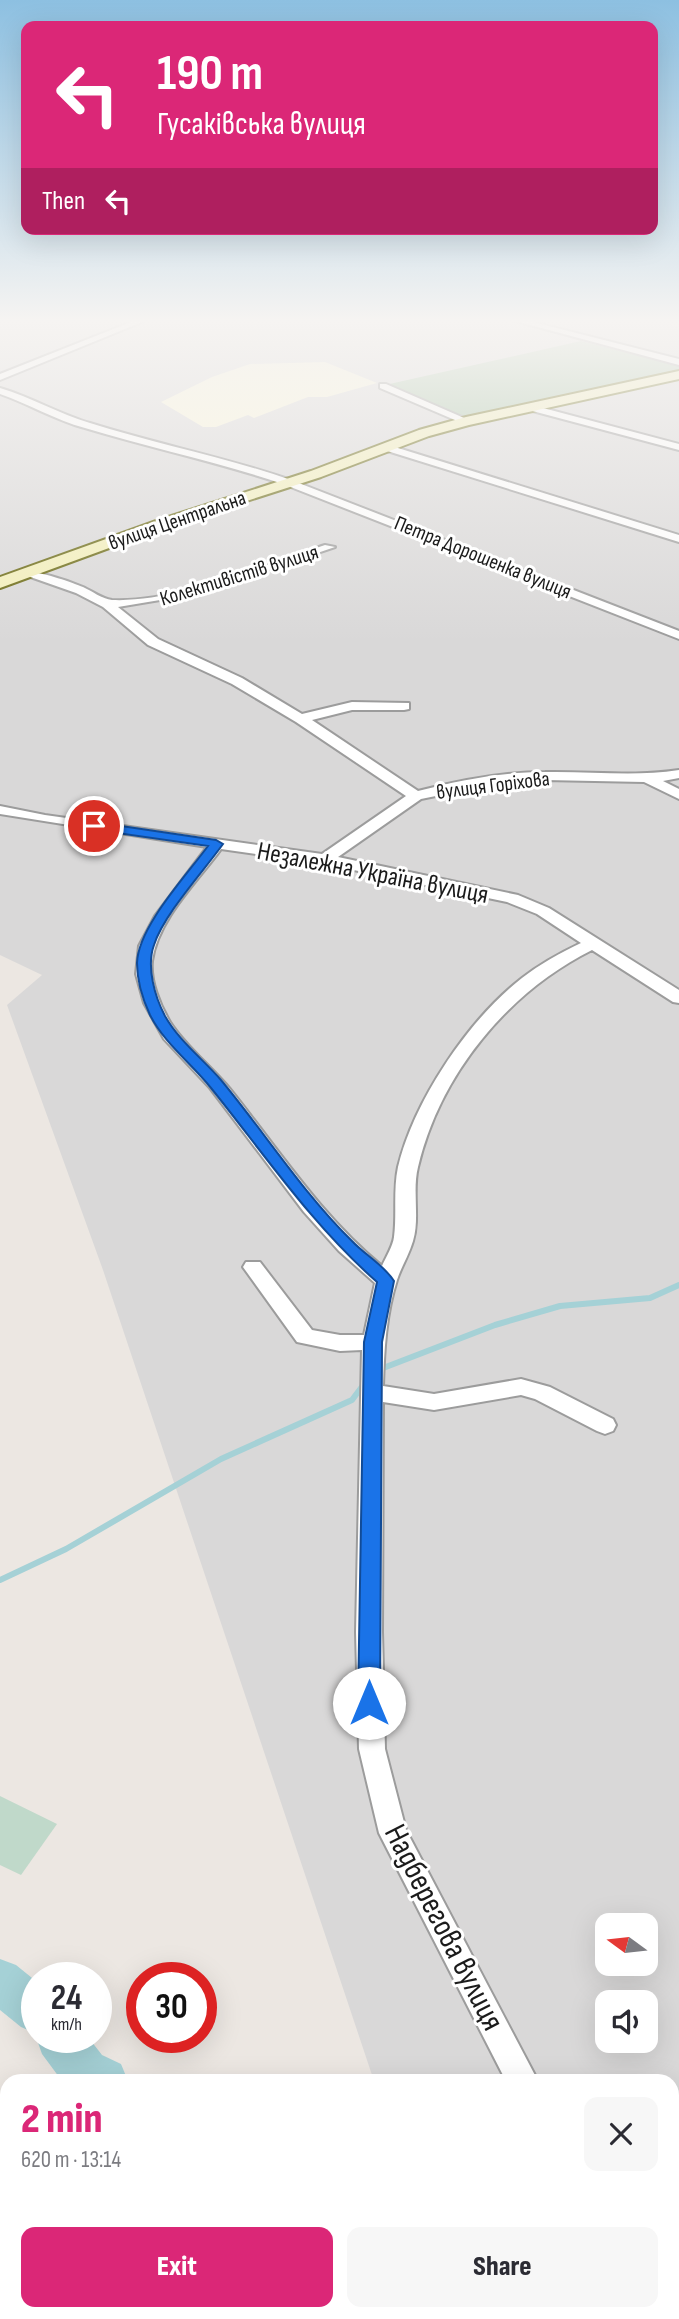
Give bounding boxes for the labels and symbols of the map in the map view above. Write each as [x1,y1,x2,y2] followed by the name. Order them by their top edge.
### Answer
[105,485,249,556] street label: вулиця Центральна
[391,511,575,604] street label: Петра Дорошенка вулиця
[157,540,321,611] street label: Колективістів вулиця
[435,766,551,805] street label: вулиця Горіхова
[64,796,124,856] pin
[254,836,491,911] street label: Незалежна Україна вулиця
[332,1666,406,1740] position arrow
[375,1818,512,2037] street label: Надберегова вулиця
[595,1913,658,1976] north arrow
[126,1962,217,2053] speed limit sign: 30

